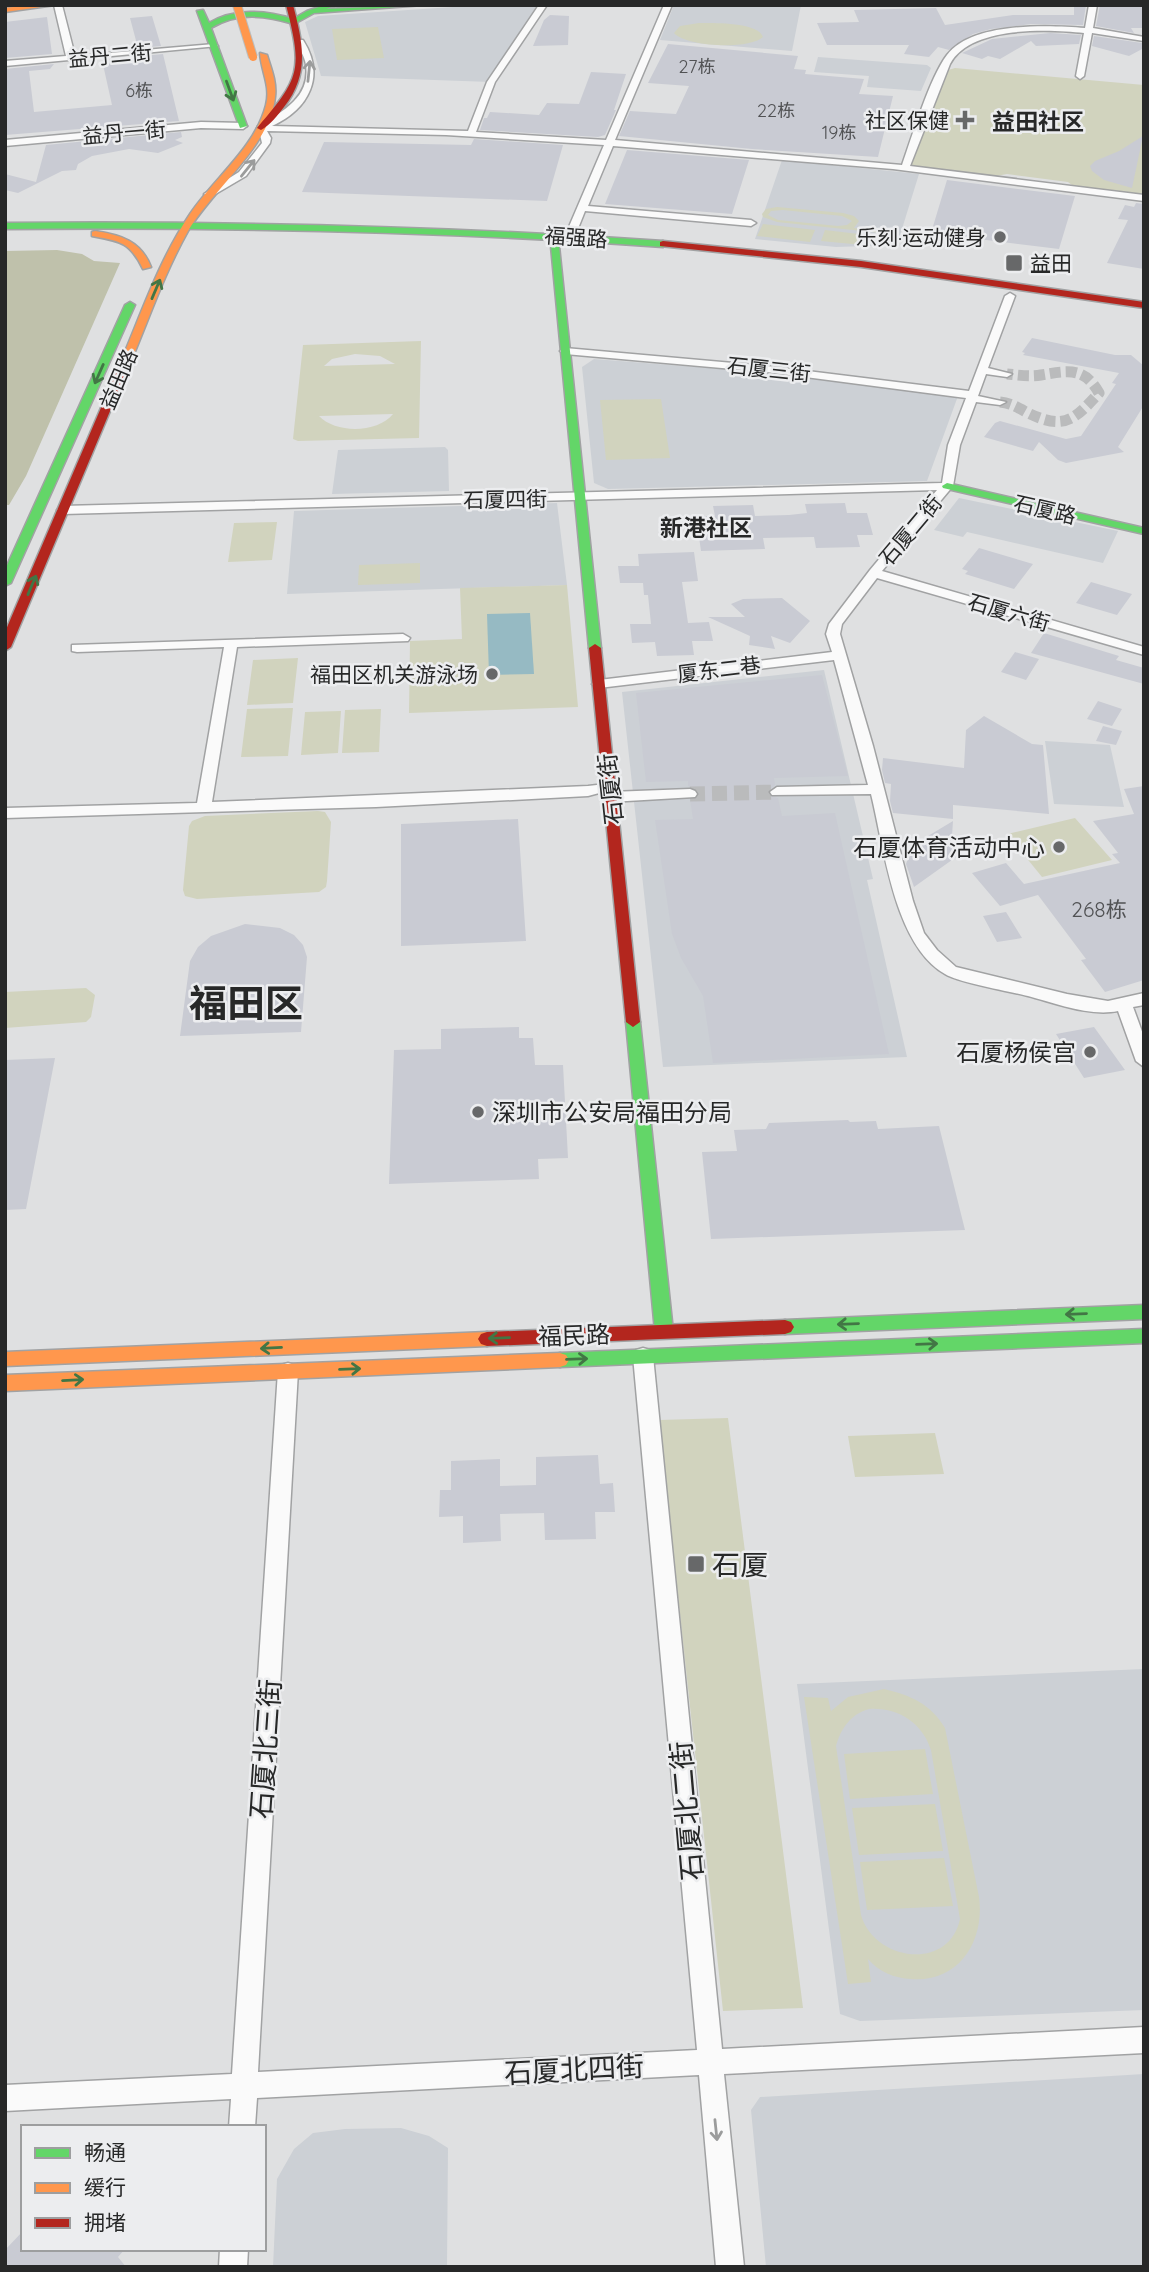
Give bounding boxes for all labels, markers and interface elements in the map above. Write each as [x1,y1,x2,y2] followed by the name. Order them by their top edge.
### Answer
[67,38,153,72] street label: 益丹二街
[679,55,715,78] house number: 27栋
[303,60,316,83] one-way arrow
[125,79,153,102] house number: 6栋
[224,80,237,102] one-way arrow
[757,99,795,122] house number: 22栋
[865,107,949,133] place label: 社区保健
[992,107,1084,136] district label: 益田社区
[955,110,975,130] marker: 社区保健
[81,115,167,149] street label: 益丹一街
[822,121,856,144] house number: 19栋
[241,159,256,177] one-way arrow
[544,222,608,252] street label: 福强路
[856,224,986,250] place label: 乐刻·运动健身
[992,229,1008,245] marker: 乐刻·运动健身
[1030,250,1072,276] place label: 益田
[1004,253,1024,273] marker: 益田
[151,279,164,301] one-way arrow
[94,345,142,413] street label: 益田路
[726,352,812,386] street label: 石厦三街
[92,363,105,384] one-way arrow
[463,485,547,513] street label: 石厦四街
[873,489,947,571] street label: 石厦二街
[1011,489,1079,529] street label: 石厦路
[660,513,752,542] district label: 新港社区
[26,574,39,596] one-way arrow
[965,588,1053,636] street label: 石厦六街
[676,651,762,687] street label: 厦东二巷
[310,661,478,687] place label: 福田区机关游泳场
[484,666,500,682] marker: 福田区机关游泳场
[591,752,629,826] street label: 石厦街
[853,832,1045,862] place label: 石厦体育活动中心
[1051,839,1067,855] marker: 石厦体育活动中心
[1071,896,1127,922] house number: 268栋
[189,979,303,1027] district label: 福田区
[956,1037,1076,1067] place label: 石厦杨侯宫
[1082,1044,1098,1060] marker: 石厦杨侯宫
[492,1097,732,1127] place label: 深圳市公安局福田分局
[470,1104,486,1120] marker: 深圳市公安局福田分局
[1064,1308,1087,1321] one-way arrow
[837,1317,860,1330] one-way arrow
[537,1319,611,1351] street label: 福民路
[487,1332,510,1345] one-way arrow
[915,1338,938,1351] one-way arrow
[260,1341,283,1354] one-way arrow
[565,1352,588,1365] one-way arrow
[338,1362,361,1375] one-way arrow
[62,1374,85,1387] one-way arrow
[712,1547,768,1582] place label: 石厦
[686,1554,706,1574] marker: 石厦
[243,1678,287,1820] street label: 石厦北三街
[662,1740,710,1882] street label: 石厦北二街
[503,2048,645,2090] street label: 石厦北四街
[710,2118,723,2141] one-way arrow
[21,2125,266,2251] legend
[84,2139,126,2165] text: 畅通
[84,2174,126,2200] text: 缓行
[84,2209,126,2235] text: 拥堵

